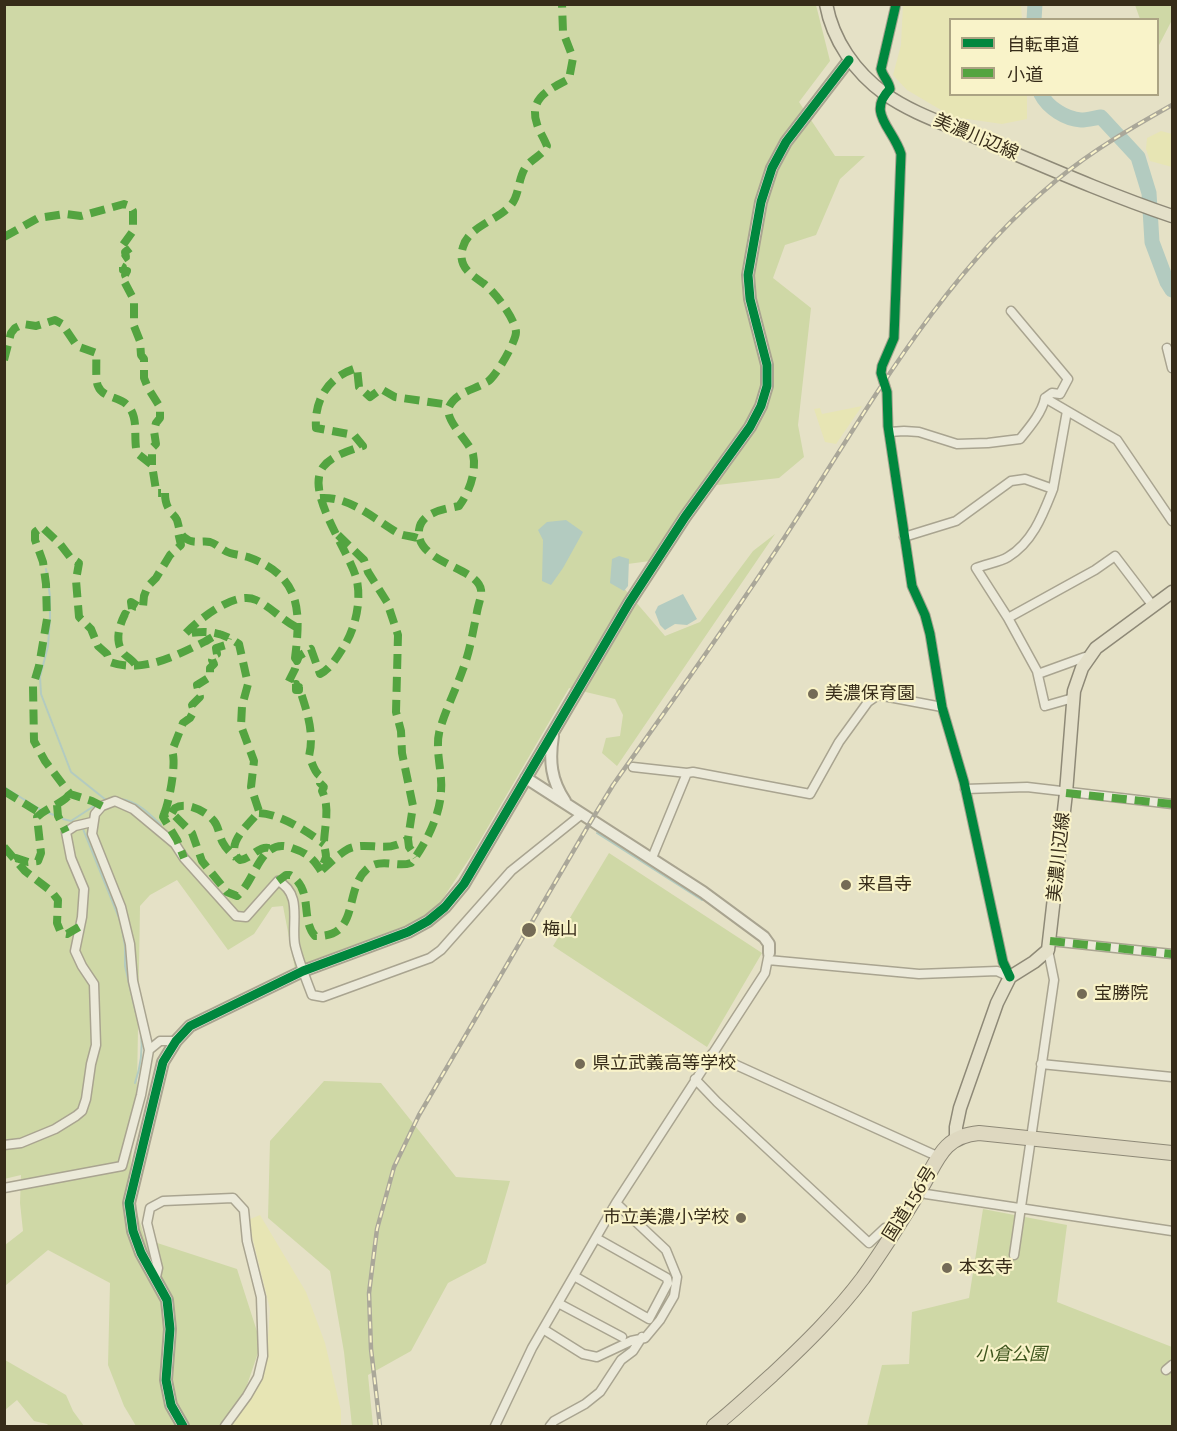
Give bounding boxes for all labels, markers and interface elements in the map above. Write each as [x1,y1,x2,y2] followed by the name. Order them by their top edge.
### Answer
[949,18,1159,96] legend
[1007,34,1079,55] text: 自転車道
[1007,64,1043,85] text: 小道
[930,109,1022,165] street label: 美濃川辺線
[825,683,915,705] place label: 美濃保育園
[806,687,820,701] marker: 美濃保育園
[1044,811,1074,903] street label: 美濃川辺線
[858,874,912,896] place label: 来昌寺
[839,878,853,892] marker: 来昌寺
[542,919,578,941] place label: 梅山
[520,921,538,939] marker: 梅山
[1094,983,1148,1005] place label: 宝勝院
[1075,987,1089,1001] marker: 宝勝院
[592,1053,736,1075] place label: 県立武義高等学校
[573,1057,587,1071] marker: 県立武義高等学校
[879,1163,941,1245] street label: 国道156号
[603,1207,729,1229] place label: 市立美濃小学校
[734,1211,748,1225] marker: 市立美濃小学校
[959,1257,1013,1279] place label: 本玄寺
[940,1261,954,1275] marker: 本玄寺
[975,1344,1047,1366] park label: 小倉公園

